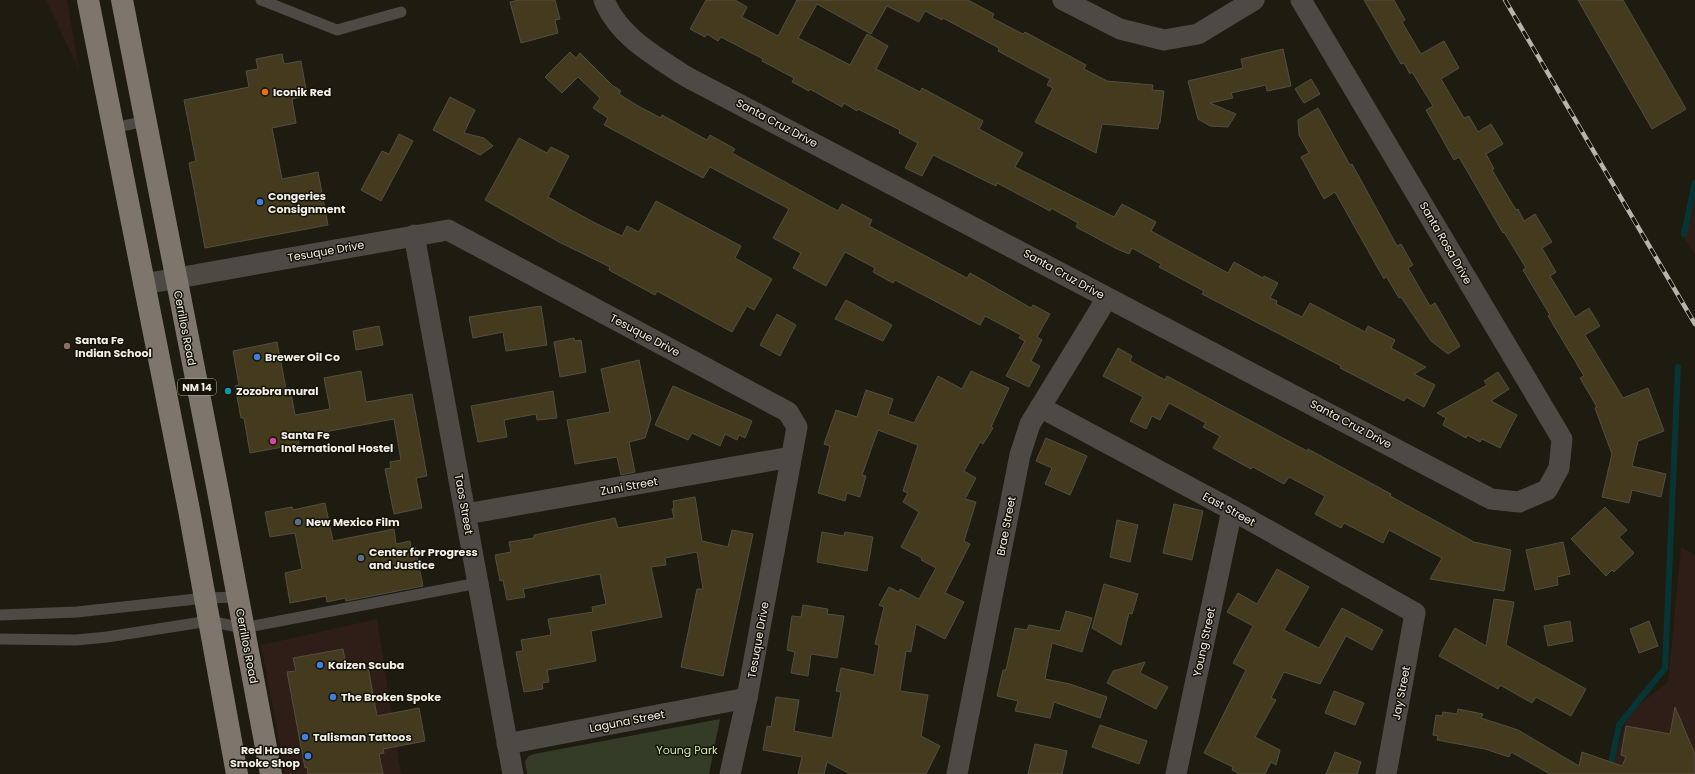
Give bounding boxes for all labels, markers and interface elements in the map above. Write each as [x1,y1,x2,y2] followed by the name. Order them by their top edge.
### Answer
[273,84,331,100] place label: Iconik Red
[260,87,270,97] marker: Iconik Red
[733,95,821,151] street label: Santa Cruz Drive
[268,188,346,217] place label: Congeries Consignment
[255,197,265,207] marker: Congeries Consignment
[1416,199,1476,287] street label: Santa Rosa Drive
[287,236,366,266] street label: Tesuque Drive
[1021,245,1108,303] street label: Santa Cruz Drive
[170,289,200,367] street label: Cerrillos Road
[607,310,683,360] street label: Tesuque Drive
[75,332,152,361] place label: Santa Fe Indian School
[62,341,72,351] marker: Santa Fe Indian School
[265,349,340,365] place label: Brewer Oil Co
[252,352,262,362] marker: Brewer Oil Co
[178,379,216,395] road number: NM 14
[236,383,319,399] place label: Zozobra mural
[223,386,233,396] marker: Zozobra mural
[1307,396,1395,452] street label: Santa Cruz Drive
[281,427,393,456] place label: Santa Fe International Hostel
[268,436,278,446] marker: Santa Fe International Hostel
[451,472,477,536] street label: Taos Street
[599,473,659,499] street label: Zuni Street
[1200,488,1258,530] street label: East Street
[992,495,1020,557] street label: Brae Street
[306,514,400,530] place label: New Mexico Film
[293,517,303,527] marker: New Mexico Film
[369,544,478,573] place label: Center for Progress and Justice
[356,553,366,563] marker: Center for Progress and Justice
[743,600,773,679] street label: Tesuque Drive
[1189,606,1219,678] street label: Young Street
[232,607,262,685] street label: Cerrillos Road
[328,657,404,673] place label: Kaizen Scuba
[315,660,325,670] marker: Kaizen Scuba
[1388,665,1414,721] street label: Jay Street
[341,689,441,705] place label: The Broken Spoke
[328,692,338,702] marker: The Broken Spoke
[588,706,666,736] street label: Laguna Street
[313,729,412,745] place label: Talisman Tattoos
[300,732,310,742] marker: Talisman Tattoos
[230,742,301,771] place label: Red House Smoke Shop
[656,742,718,758] park label: Young Park
[303,751,313,761] marker: Red House Smoke Shop

